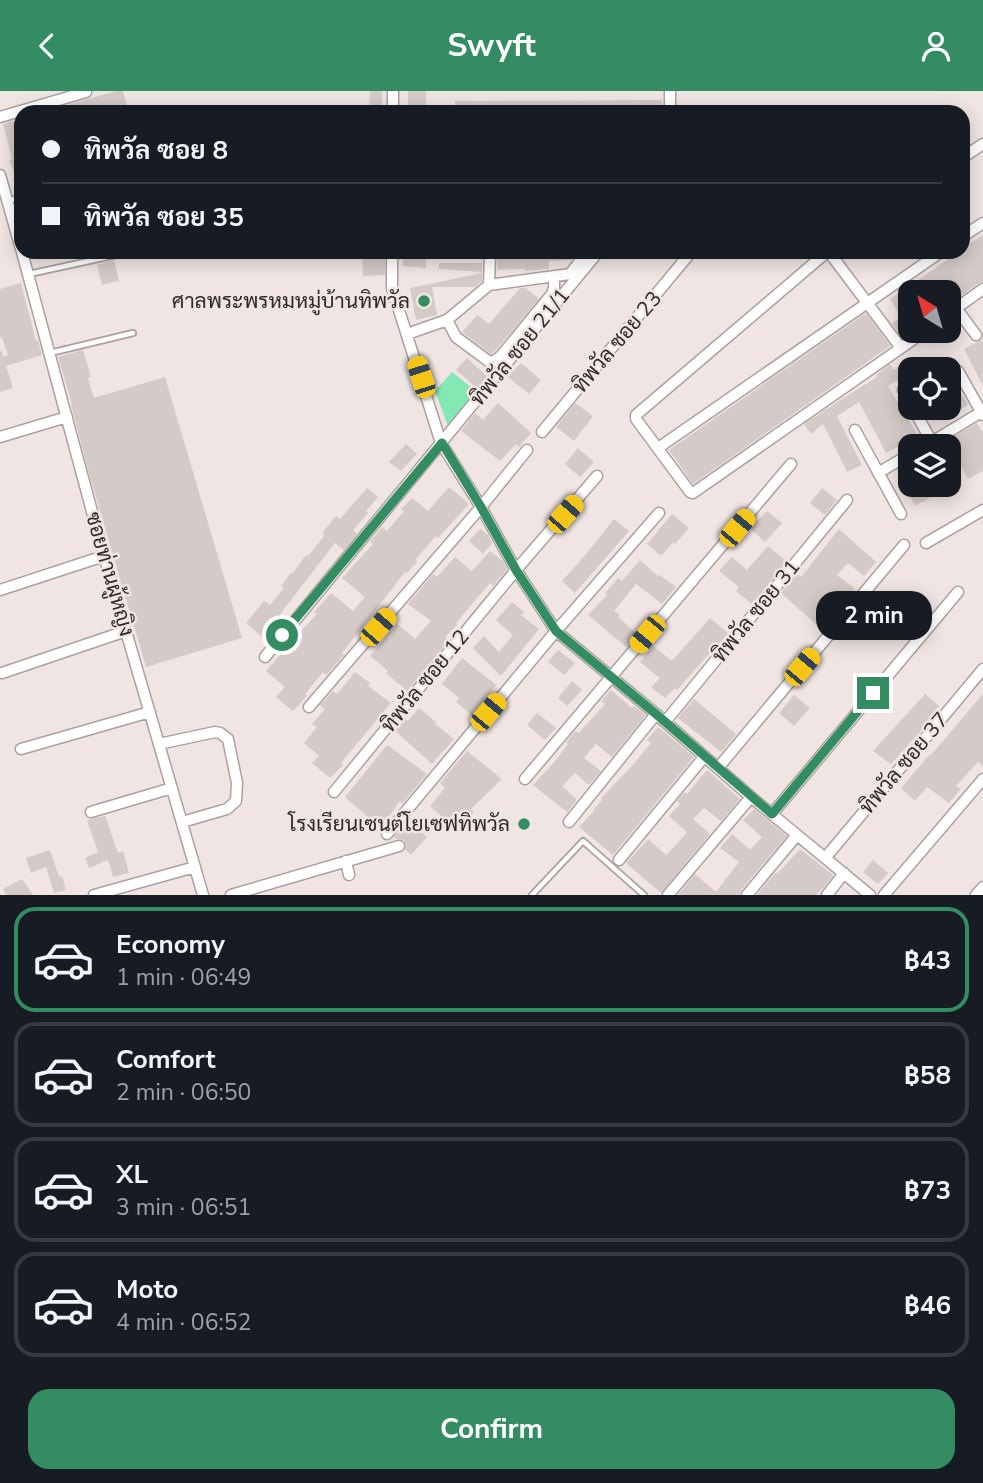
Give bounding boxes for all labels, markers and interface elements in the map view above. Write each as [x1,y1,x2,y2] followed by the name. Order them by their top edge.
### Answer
[447,24,536,67] text: Swyft
[28,27,66,65] icon: back
[917,27,955,65] icon: person
[84,133,228,168] text: ทิพวัล ซอย 8
[84,200,244,235] text: ทิพวัล ซอย 35
[898,280,961,343] north arrow
[898,280,961,497] map controls
[464,282,576,412] street label: ทิพวัล ซอย 21/1
[566,285,668,399] street label: ทิพวัล ซอย 23
[172,287,410,316] place label: ศาลพระพรหมหมู่บ้านทิพวัล
[416,293,432,309] marker: ศาลพระพรหมหมู่บ้านทิพวัล
[405,354,438,400] car
[898,357,961,420] button: locate
[898,434,961,497] button: layers
[544,491,587,537] car
[716,505,759,551] car
[78,509,141,640] street label: ซอยท่านผู้หญิง
[706,554,806,668] street label: ทิพวัล ซอย 31
[815,591,931,641] callout: 2 min
[844,600,904,631] text: 2 min
[357,604,400,650] car
[626,611,669,657] car
[266,619,298,651] route start
[375,624,475,738] street label: ทิพวัล ซอย 12
[781,644,824,690] car
[857,677,889,709] route end
[467,689,510,735] car
[853,706,955,820] street label: ทิพวัล ซอย 37
[287,810,510,838] place label: โรงเรียนเซนต์โยเซฟทิพวัล
[516,816,532,832] marker: โรงเรียนเซนต์โยเซฟทิพวัล
[116,927,225,962] text: Economy
[32,928,95,991] icon: car
[904,943,951,978] text: ฿43
[116,962,251,993] text: 1 min · 06:49
[116,1042,216,1077] text: Comfort
[32,1043,95,1106] icon: car
[904,1058,951,1093] text: ฿58
[116,1077,251,1108] text: 2 min · 06:50
[116,1157,148,1192] text: XL
[32,1158,95,1221] icon: car
[904,1173,951,1208] text: ฿73
[116,1192,251,1223] text: 3 min · 06:51
[116,1272,178,1307] text: Moto
[32,1273,95,1336] icon: car
[904,1288,951,1323] text: ฿46
[116,1307,251,1338] text: 4 min · 06:52
[28,1389,955,1469] button: Confirm

